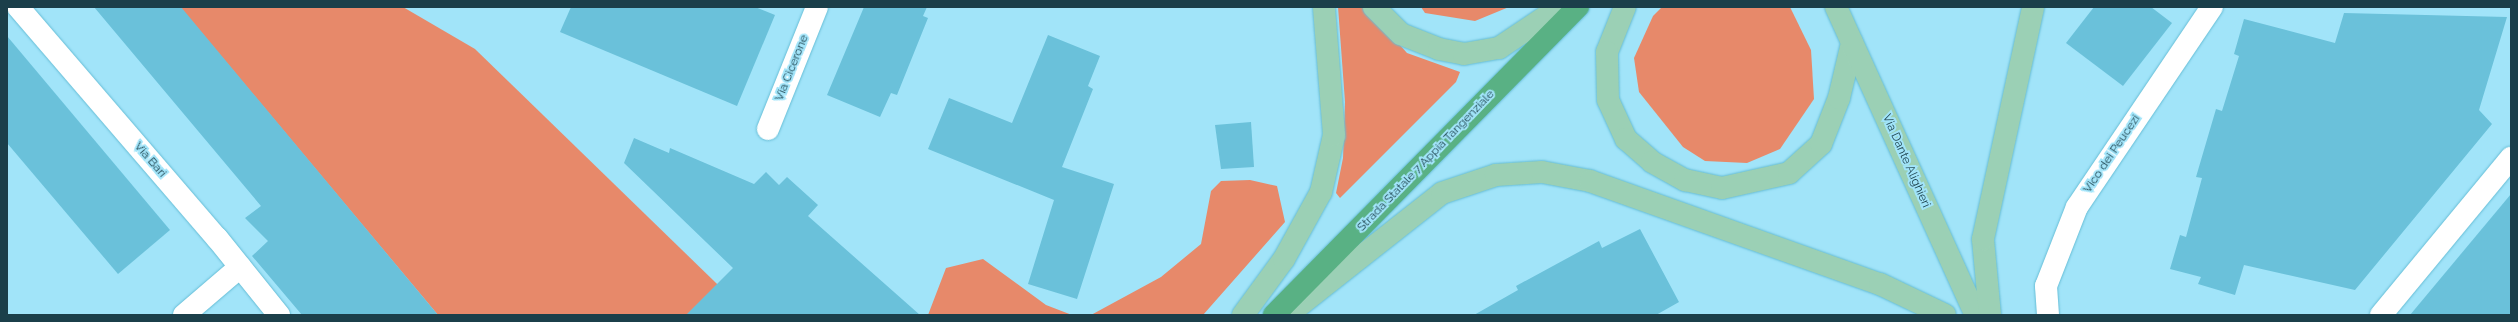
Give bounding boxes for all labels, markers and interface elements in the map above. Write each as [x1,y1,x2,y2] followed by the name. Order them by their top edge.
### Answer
[772,33,812,103] street label: Via Cicerone
[1354,87,1498,235] street label: Strada Statale 7 Appia Tangenziale
[1879,112,1933,210] street label: Via Dante Alighieri
[2081,112,2143,196] street label: Vico dei Peucezi
[131,140,169,180] street label: Via Bari

